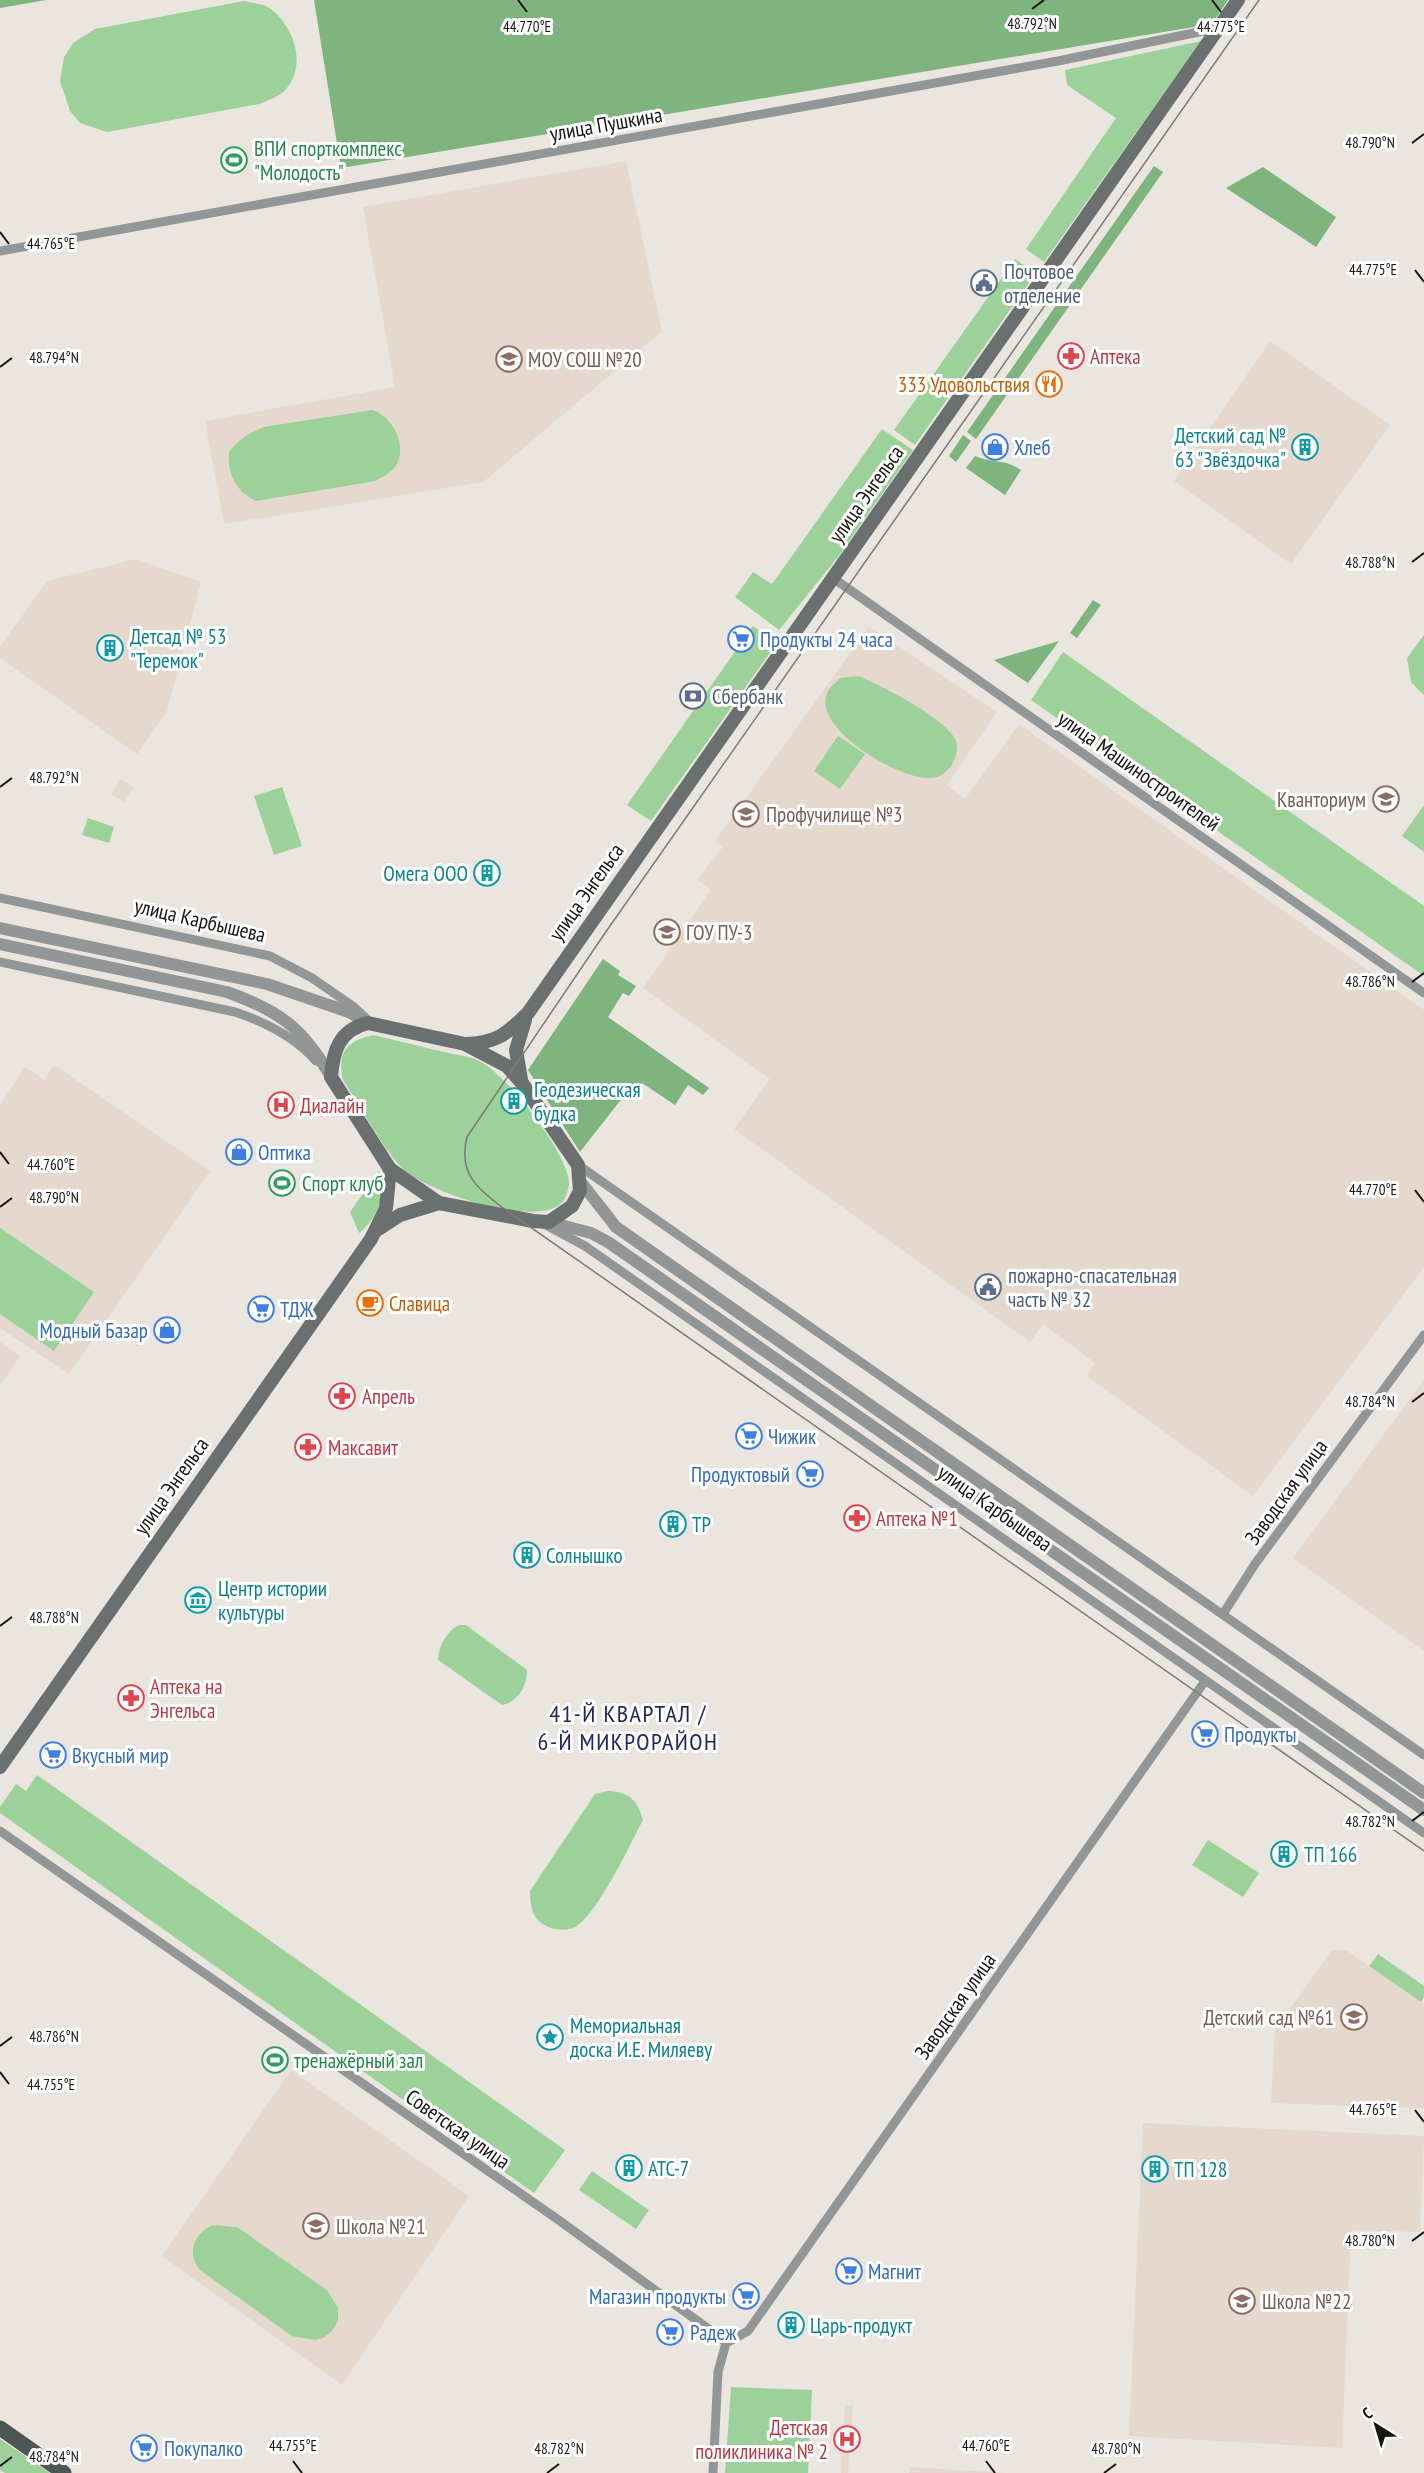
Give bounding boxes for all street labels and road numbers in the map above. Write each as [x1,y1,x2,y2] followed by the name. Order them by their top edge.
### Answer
[548,101,664,147] street label: улица Пушкина
[823,440,909,548] street label: улица Энгельса
[1053,705,1225,837] street label: улица Машиностроителей
[543,838,629,946] street label: улица Энгельса
[132,892,268,948] street label: улица Карбышева
[128,1432,214,1540] street label: улица Энгельса
[1239,1434,1333,1550] street label: Заводская улица
[932,1459,1058,1557] street label: улица Карбышева
[908,1948,1002,2064] street label: Заводская улица
[401,2083,515,2175] street label: Советская улица

